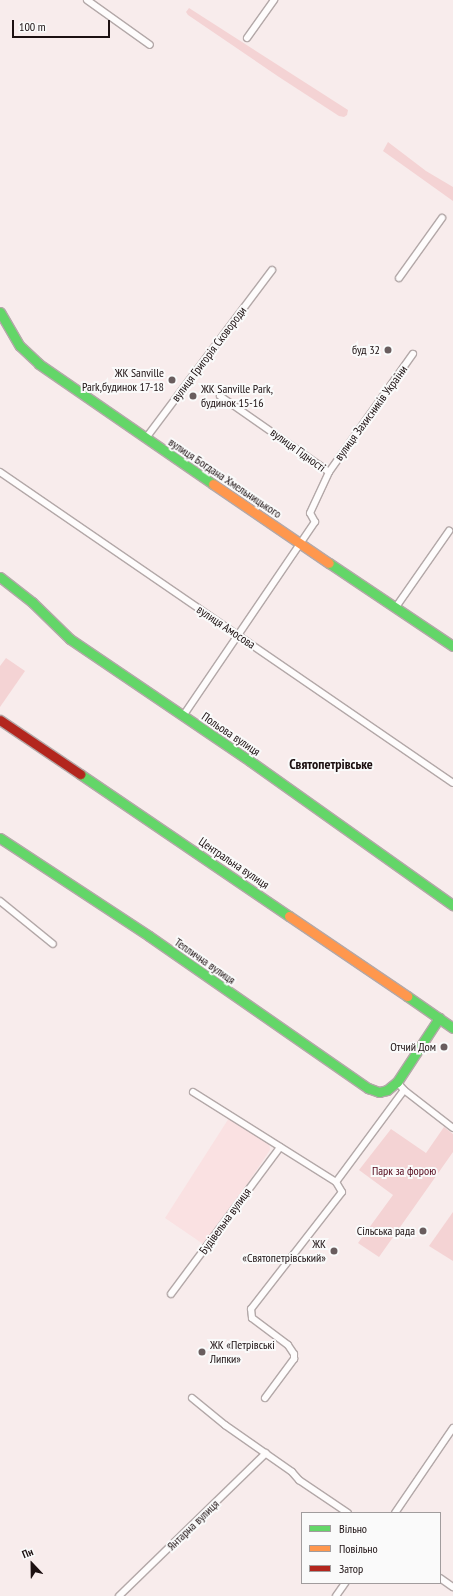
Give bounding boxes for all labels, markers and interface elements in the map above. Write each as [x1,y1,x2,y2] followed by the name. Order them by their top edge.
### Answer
[14,12,112,38] scale bar
[19,19,46,34] text: 100 m
[169,304,249,404] street label: вулиця Григорія Сковороди
[352,343,380,357] place label: буд 32
[383,345,393,355] marker: буд 32
[332,363,410,463] street label: вулиця Захисників України
[82,366,164,394] place label: ЖК Sanville Park,будинок 17-18
[167,375,177,385] marker: ЖК Sanville Park,будинок 17-18
[201,382,273,410] place label: ЖК Sanville Park, будинок 15-16
[188,391,198,401] marker: ЖК Sanville Park, будинок 15-16
[268,425,328,475] street label: вулиця Гідності
[166,435,284,521] street label: вулиця Богдана Хмельницького
[194,602,258,652] street label: вулиця Амосова
[199,709,263,759] street label: Польова вулиця
[289,756,373,772] district label: Святопетрівське
[196,834,272,892] street label: Центральна вулиця
[172,935,238,987] street label: Теплична вулиця
[390,1040,436,1054] place label: Отчий Дом
[439,1042,449,1052] marker: Отчий Дом
[372,1164,436,1178] park label: Парк за форою
[196,1185,254,1257] street label: Будівельна вулиця
[357,1224,415,1238] place label: Сільська рада
[418,1226,428,1236] marker: Сільська рада
[242,1237,326,1265] place label: ЖК «Святопетрівський»
[329,1246,339,1256] marker: ЖК «Святопетрівський»
[210,1338,275,1366] place label: ЖК «Петрівські Липки»
[197,1347,207,1357] marker: ЖК «Петрівські Липки»
[164,1497,222,1553] street label: Янтарна вулиця
[301,1512,441,1584] legend
[339,1521,367,1536] text: Вільно
[339,1541,378,1556] text: Повільно
[12,1544,52,1584] north arrow
[20,1544,35,1561] text: Пн
[339,1561,363,1576] text: Затор

